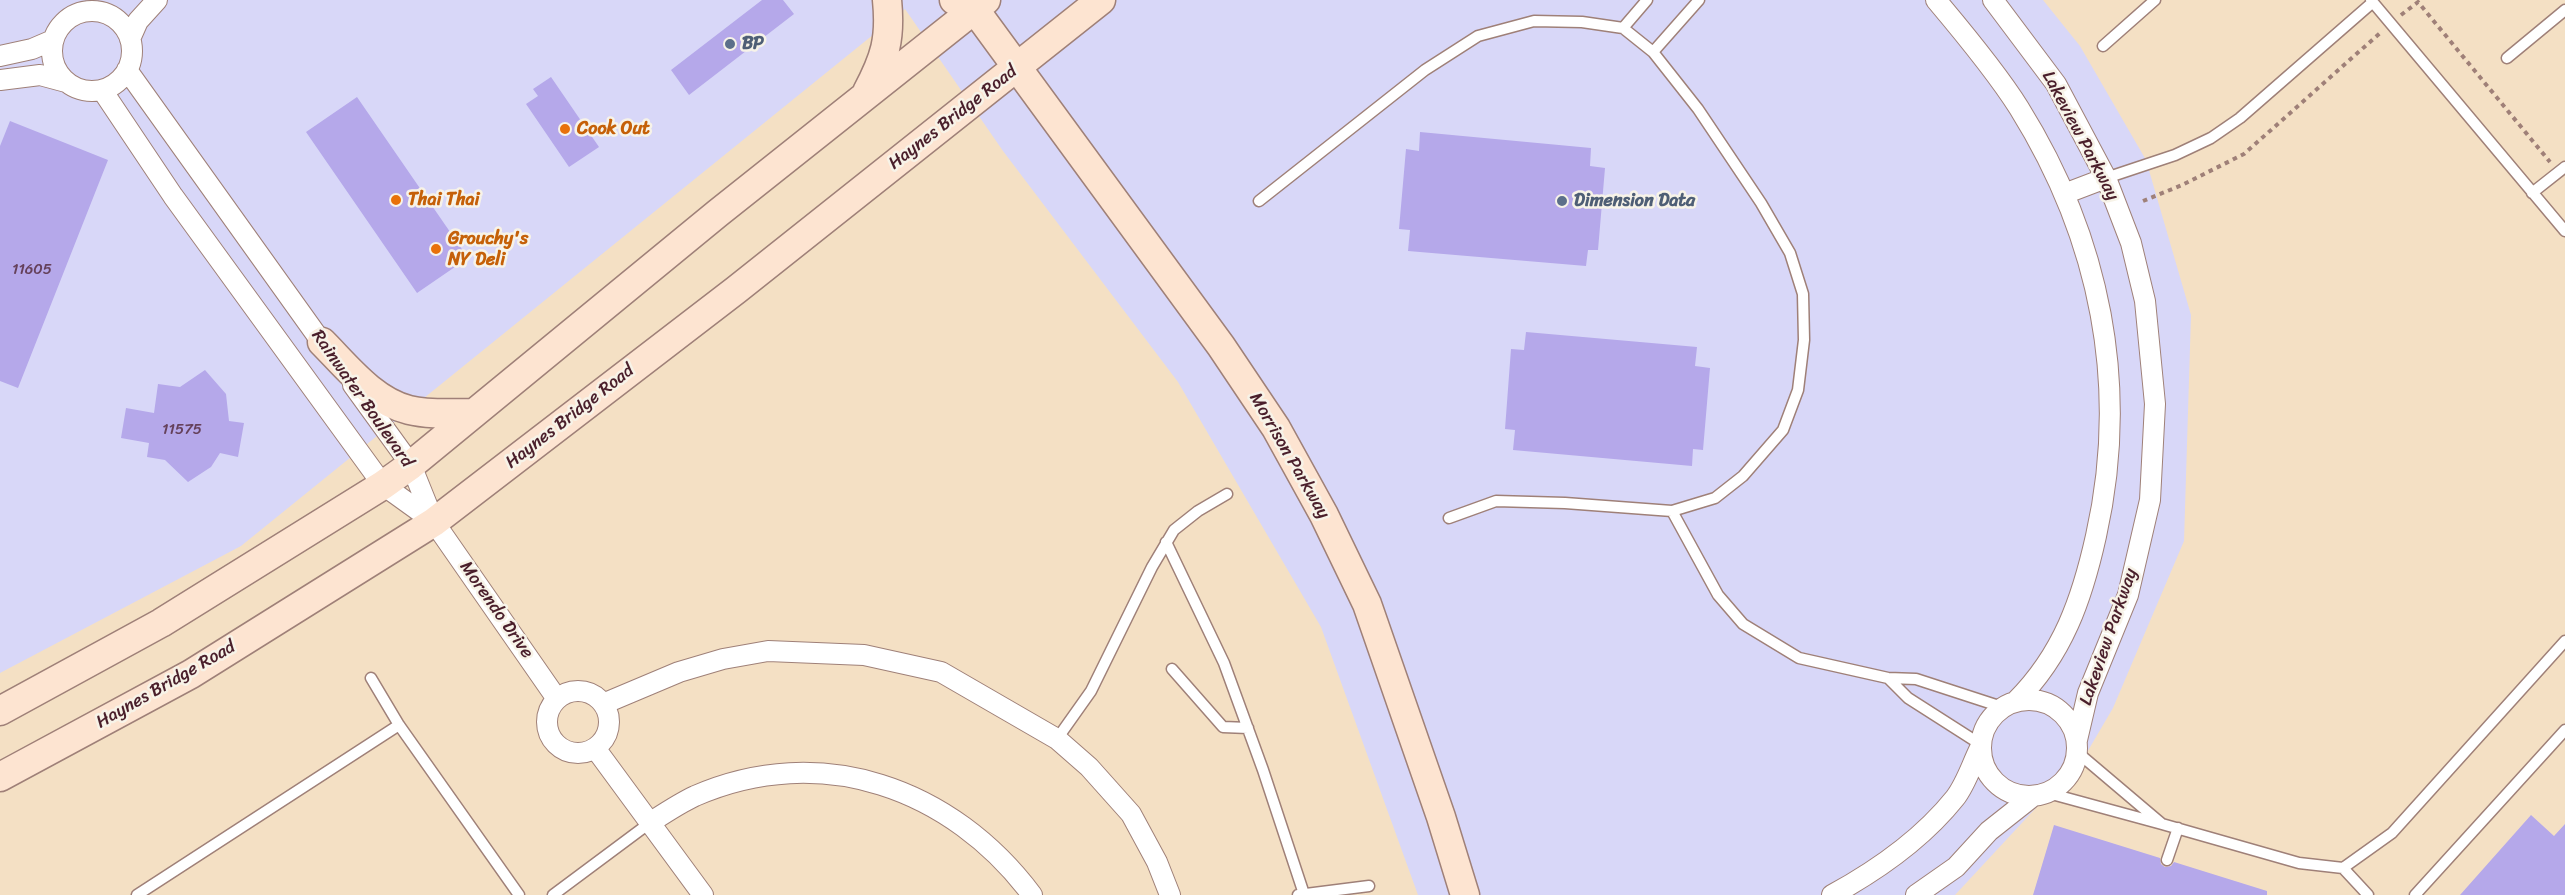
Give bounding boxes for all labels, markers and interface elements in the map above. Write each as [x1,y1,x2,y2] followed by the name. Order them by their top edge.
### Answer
[742,33,764,55] place label: BP
[723,37,737,51] marker: BP
[885,61,1021,175] street label: Haynes Bridge Road
[2037,68,2123,204] street label: Lakeview Parkway
[577,118,650,140] place label: Cook Out
[558,122,572,136] marker: Cook Out
[408,189,480,211] place label: Thai Thai
[1574,190,1695,212] place label: Dimension Data
[389,193,403,207] marker: Thai Thai
[1555,194,1569,208] marker: Dimension Data
[448,228,528,270] place label: Grouchy's NY Deli
[429,242,443,256] marker: Grouchy's NY Deli
[12,261,52,279] house number: 11605
[306,326,418,472] street label: Rainwater Boulevard
[502,360,638,474] street label: Haynes Bridge Road
[1244,389,1334,523] street label: Morrison Parkway
[162,421,202,439] house number: 11575
[454,557,538,663] street label: Morendo Drive
[2075,566,2143,708] street label: Lakeview Parkway
[93,636,239,734] street label: Haynes Bridge Road

